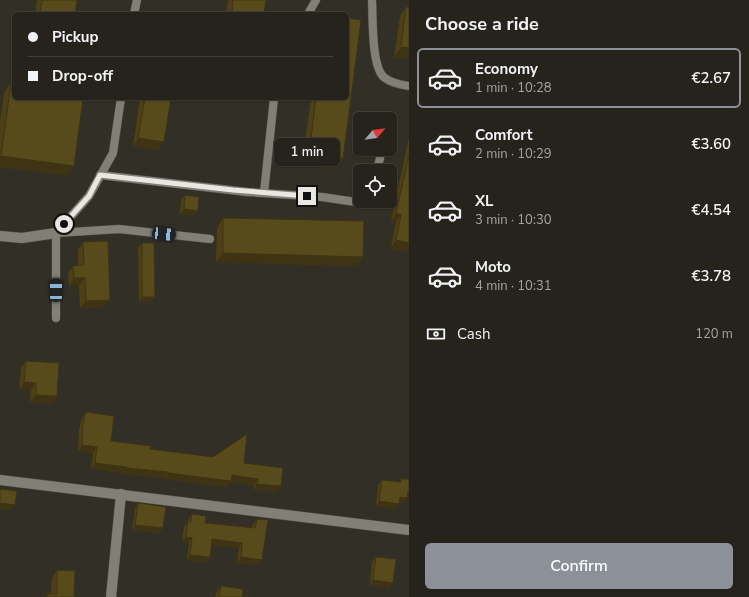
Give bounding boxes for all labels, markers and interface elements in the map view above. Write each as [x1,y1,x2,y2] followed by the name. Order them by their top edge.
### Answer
[425,12,539,36] text: Choose a ride
[52,27,98,47] text: Pickup
[475,59,538,79] text: Economy
[427,60,463,96] icon: car
[52,66,113,86] text: Drop-off
[691,68,731,88] text: €2.67
[475,79,551,97] text: 1 min · 10:28
[353,112,397,156] north arrow
[353,112,397,208] map controls
[475,125,532,145] text: Comfort
[427,126,463,162] icon: car
[691,134,731,154] text: €3.60
[274,138,340,166] callout: 1 min
[290,143,324,161] text: 1 min
[475,145,551,163] text: 2 min · 10:29
[353,164,397,208] button: locate
[298,187,316,205] route end
[475,191,494,211] text: XL
[427,192,463,228] icon: car
[691,200,731,220] text: €4.54
[475,211,551,229] text: 3 min · 10:30
[55,215,73,233] route start
[151,227,177,241] car
[475,257,511,277] text: Moto
[427,258,463,294] icon: car
[691,266,731,286] text: €3.78
[475,277,551,295] text: 4 min · 10:31
[50,278,62,302] car
[425,323,447,345] icon: cash
[457,324,491,344] text: Cash
[695,325,733,343] text: 120 m
[425,543,733,589] button: Confirm

